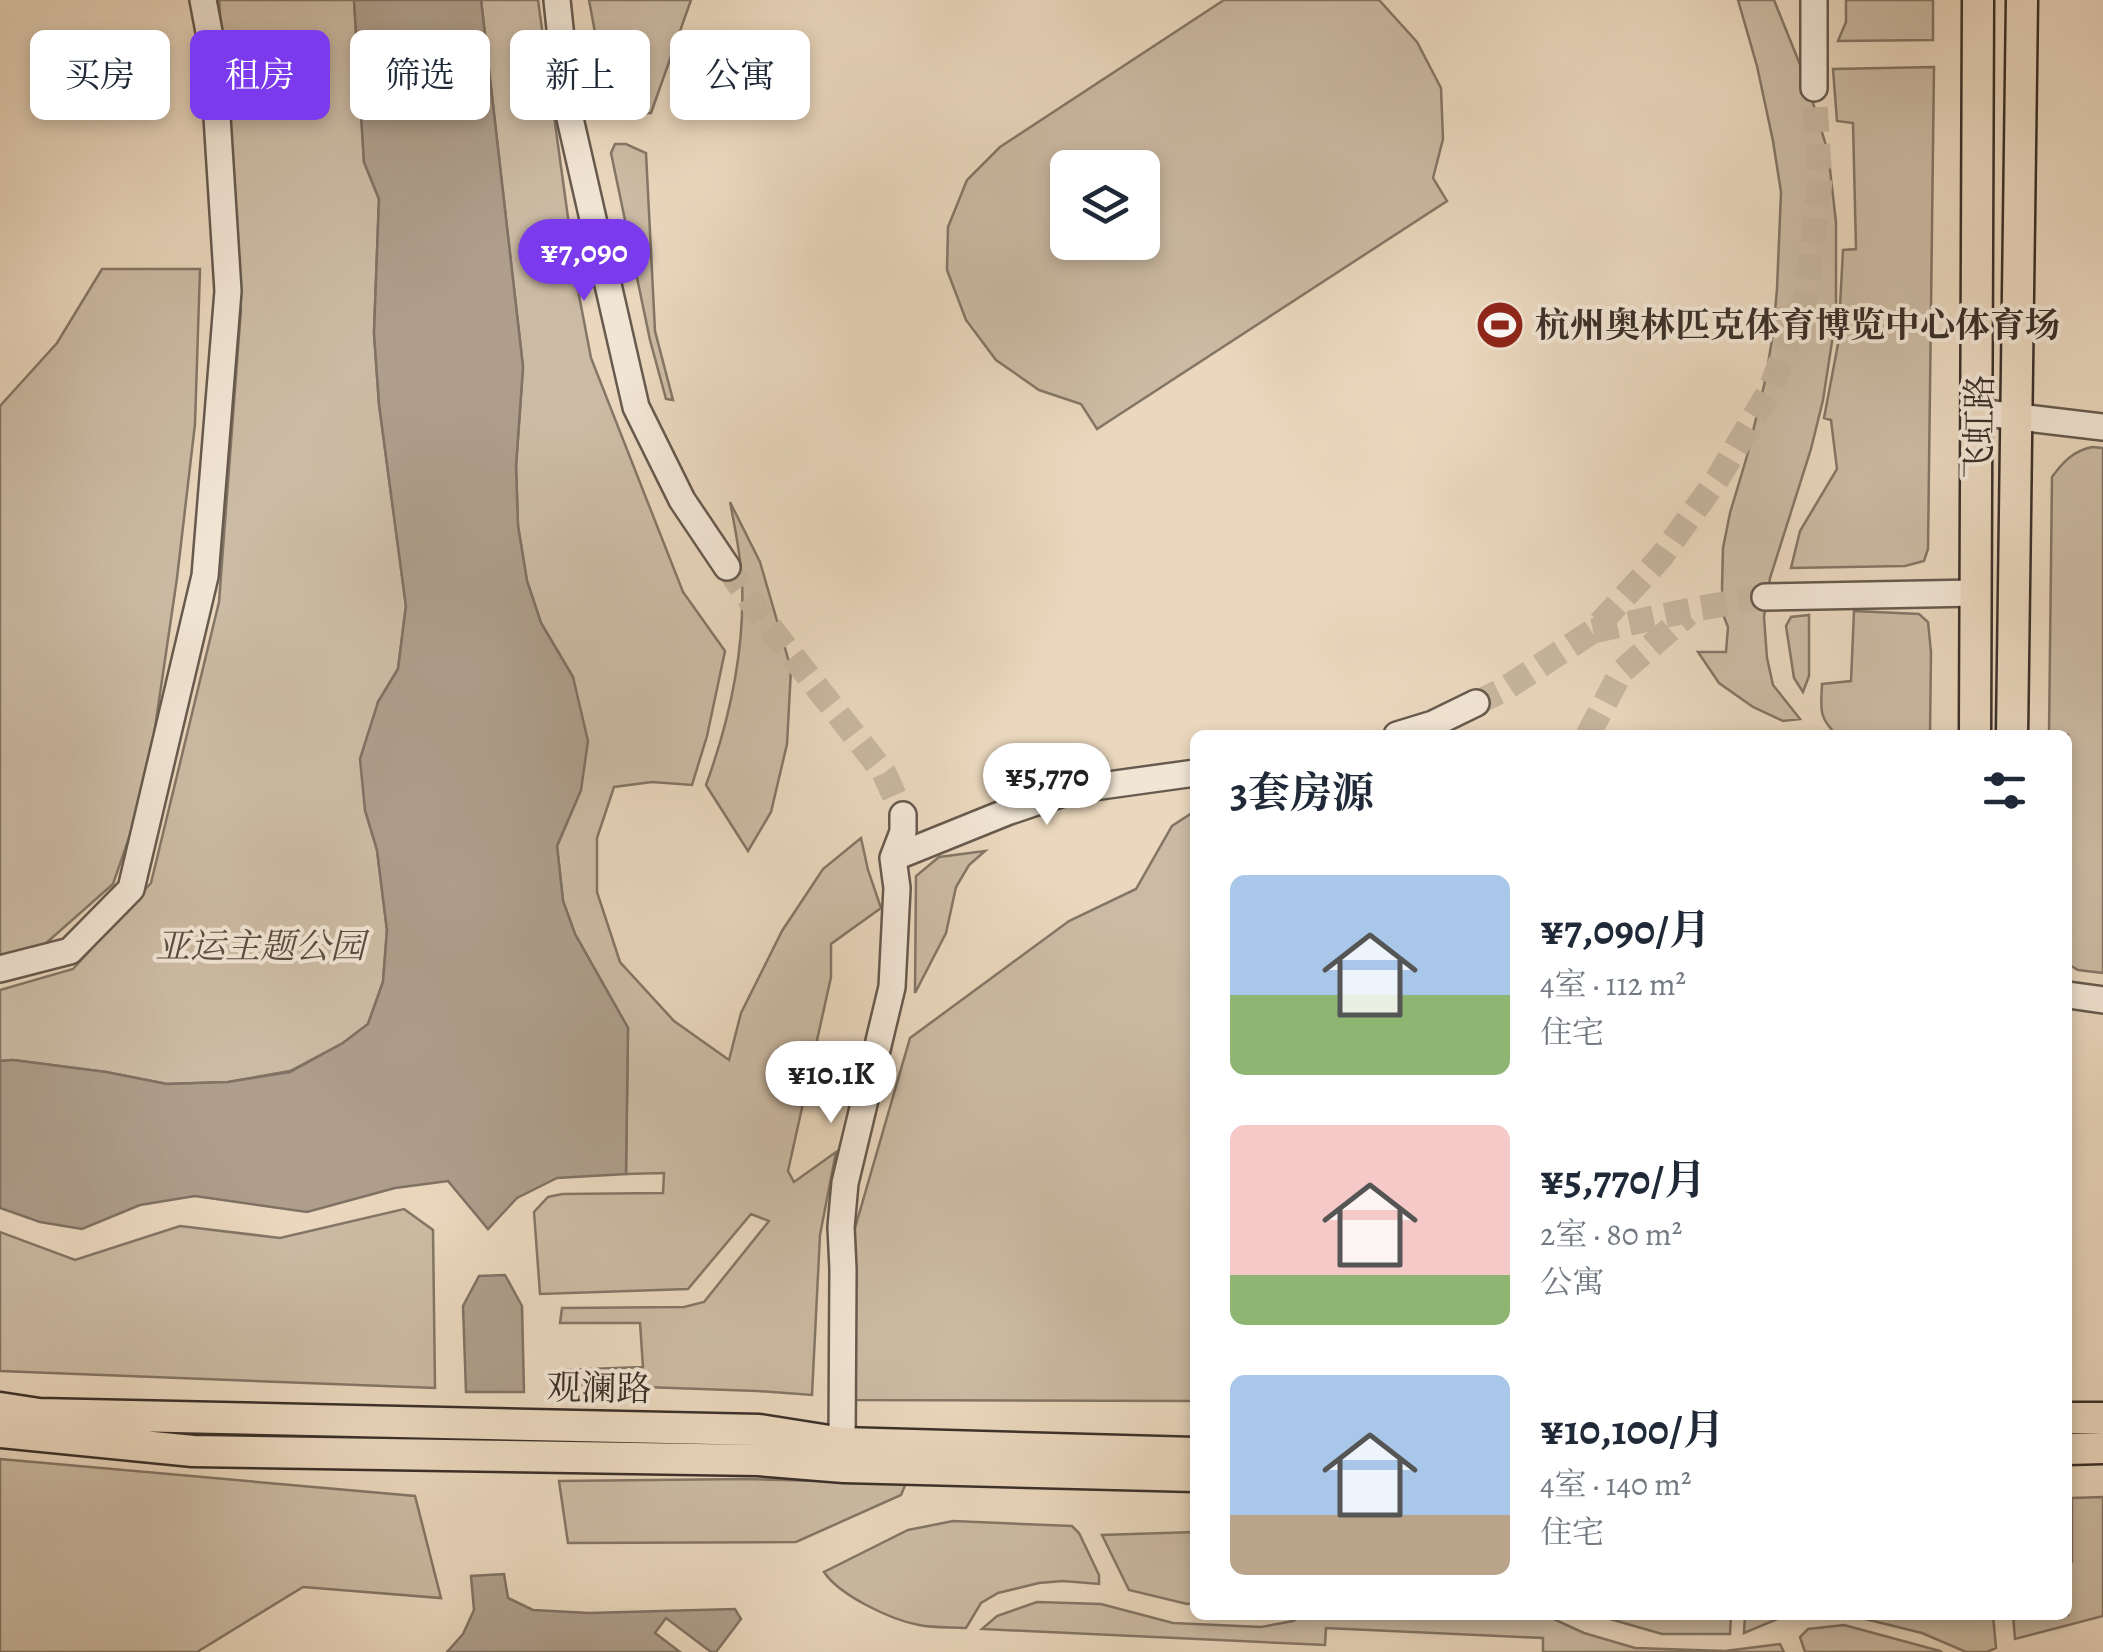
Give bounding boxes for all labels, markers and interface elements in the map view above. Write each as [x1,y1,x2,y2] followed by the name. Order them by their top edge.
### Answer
[30,30,170,120] chip: 买房
[190,30,330,120] chip: 租房
[350,30,490,120] chip: 筛选
[510,30,650,120] chip: 新上
[670,30,810,120] chip: 公寓
[1050,150,1160,260] map controls
[1050,150,1160,260] button: layers
[503,219,665,304] pin: ¥7,090
[540,229,628,273] text: ¥7,090
[1474,299,1526,351] sports icon: 杭州奥林匹克体育博览中心体育场
[1535,301,2060,349] place label: 杭州奥林匹克体育博览中心体育场
[1954,374,2004,480] street label: 飞虹路
[966,743,1128,828] pin: ¥5,770
[1005,753,1089,797] text: ¥5,770
[1977,763,2032,818] icon: filters
[1230,764,1374,821] text: 3套房源
[1540,901,1711,958] text: ¥7,090/月
[1310,915,1430,1035] icon: home
[155,922,370,970] park label: 亚运主题公园
[1540,962,1686,1006] text: 4室 · 112 m²
[1540,1010,1604,1054] text: 住宅
[750,1041,912,1126] pin: ¥10.1K
[787,1051,875,1095] text: ¥10.1K
[1540,1151,1706,1208] text: ¥5,770/月
[1310,1165,1430,1285] icon: home
[1540,1212,1682,1256] text: 2室 · 80 m²
[1540,1260,1604,1304] text: 公寓
[546,1363,652,1413] street label: 观澜路
[1540,1401,1725,1458] text: ¥10,100/月
[1310,1415,1430,1535] icon: home
[1540,1462,1692,1506] text: 4室 · 140 m²
[1540,1510,1604,1554] text: 住宅

